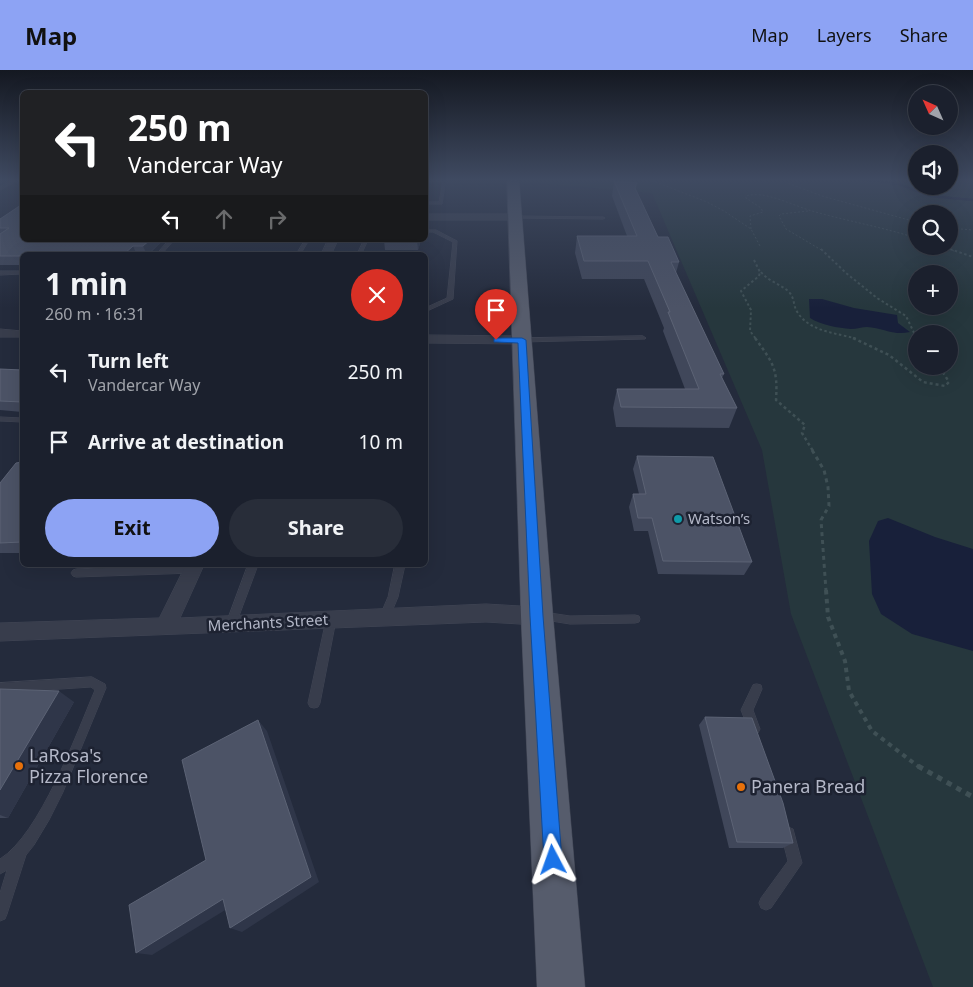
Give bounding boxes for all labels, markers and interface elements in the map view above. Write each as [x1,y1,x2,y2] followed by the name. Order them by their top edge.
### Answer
[25,19,77,52] text: Map
[751,23,789,47] text: Map
[817,23,872,47] text: Layers
[900,23,948,47] text: Share
[908,85,958,135] north arrow
[908,85,958,375] map controls
[128,104,231,151] text: 250 m
[45,110,110,175] icon: left
[908,145,958,195] button: sound
[128,149,283,179] text: Vandercar Way
[157,205,185,233] icon: left
[210,205,238,233] icon: ahead
[263,205,291,233] icon: right
[908,205,958,255] button: search
[45,263,128,304] text: 1 min
[908,265,958,315] button: +
[351,269,403,321] button: close
[475,289,517,340] pin
[482,296,510,324] icon: arrive
[45,303,145,325] text: 260 m · 16:31
[908,325,958,375] button: −
[88,348,169,374] text: Turn left
[45,358,73,386] icon: left
[348,359,403,385] text: 250 m
[88,374,200,396] text: Vandercar Way
[45,428,73,456] icon: arrive
[88,429,284,455] text: Arrive at destination
[359,429,403,455] text: 10 m
[45,499,219,557] button: Exit
[229,499,403,557] button: Share
[688,508,750,528] place label: Watson’s
[672,513,684,525] marker: Watson’s
[207,609,329,635] street label: Merchants Street
[29,743,148,788] place label: LaRosa's Pizza Florence
[13,760,25,772] marker: LaRosa's Pizza Florence
[751,774,865,798] place label: Panera Bread
[735,781,747,793] marker: Panera Bread
[526,833,578,885] position arrow

